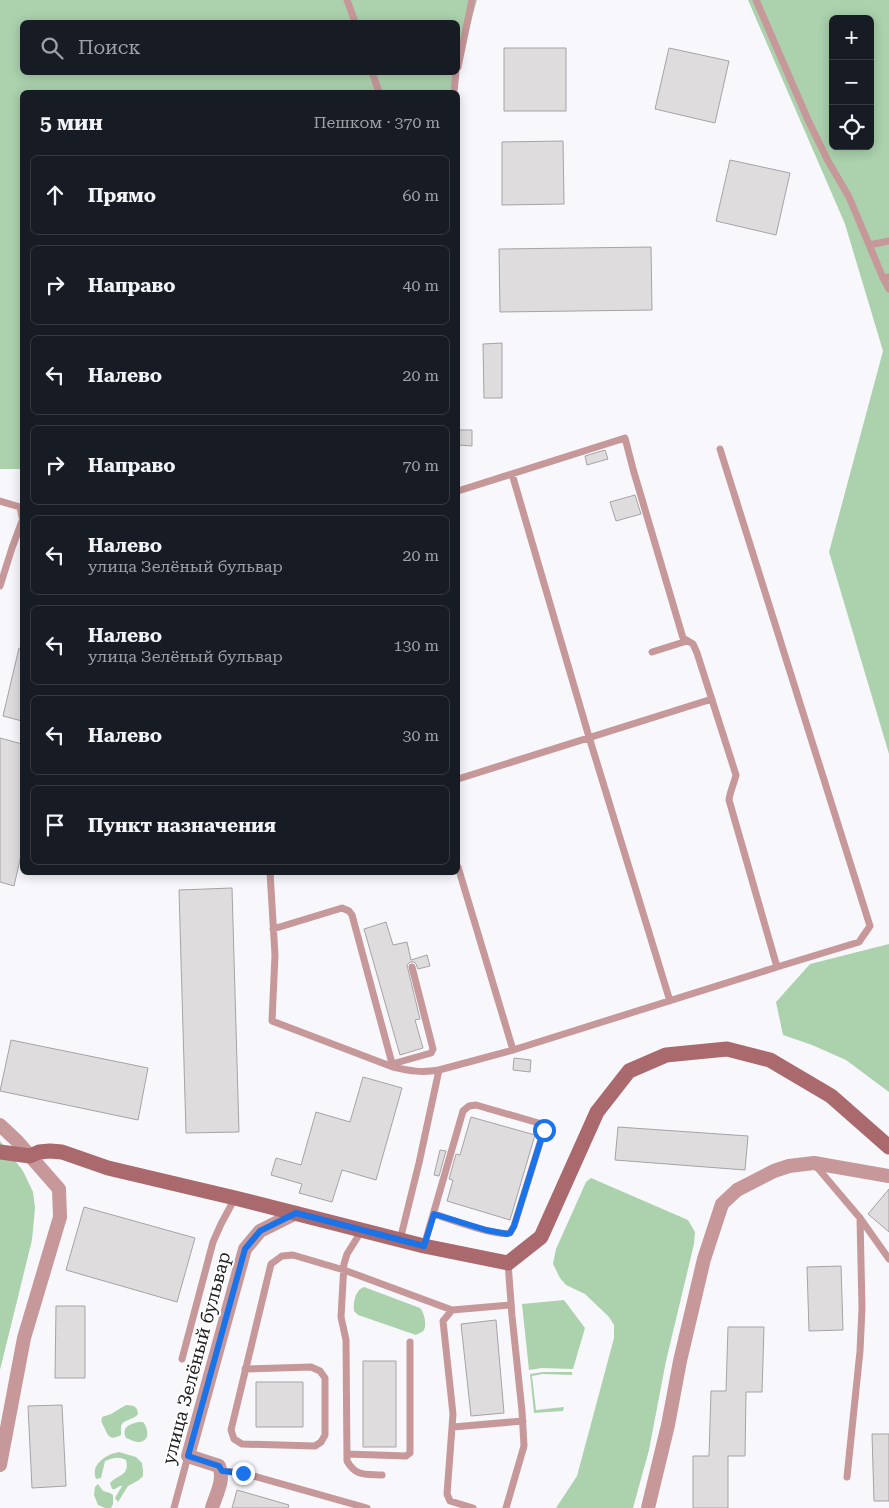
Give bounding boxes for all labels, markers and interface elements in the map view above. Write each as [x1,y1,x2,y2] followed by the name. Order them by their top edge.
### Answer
[829,15,874,150] map controls
[829,15,874,60] button: +
[20,20,460,75] search box
[38,34,66,62] icon: search
[78,36,141,59] text: Поиск
[829,60,874,105] button: −
[829,105,874,150] button: locate
[40,111,103,135] text: 5 мин
[313,113,440,132] text: Пешком · 370 m
[41,181,69,209] icon: ahead
[88,184,156,207] text: Прямо
[402,186,439,205] text: 60 m
[41,271,69,299] icon: right
[88,274,175,297] text: Направо
[402,276,439,295] text: 40 m
[41,361,69,389] icon: left
[88,364,162,387] text: Налево
[402,366,439,385] text: 20 m
[41,451,69,479] icon: right
[88,454,175,477] text: Направо
[402,456,439,475] text: 70 m
[88,534,162,557] text: Налево
[41,541,69,569] icon: left
[402,546,439,565] text: 20 m
[88,557,283,576] text: улица Зелёный бульвар
[88,624,162,647] text: Налево
[41,631,69,659] icon: left
[393,636,439,655] text: 130 m
[88,647,283,666] text: улица Зелёный бульвар
[41,721,69,749] icon: left
[88,724,162,747] text: Налево
[402,726,439,745] text: 30 m
[41,811,69,839] icon: arrive
[88,814,276,837] text: Пункт назначения
[533,1119,556,1142] route start
[157,1249,235,1467] street label: улица Зелёный бульвар
[232,1462,255,1485] route end

